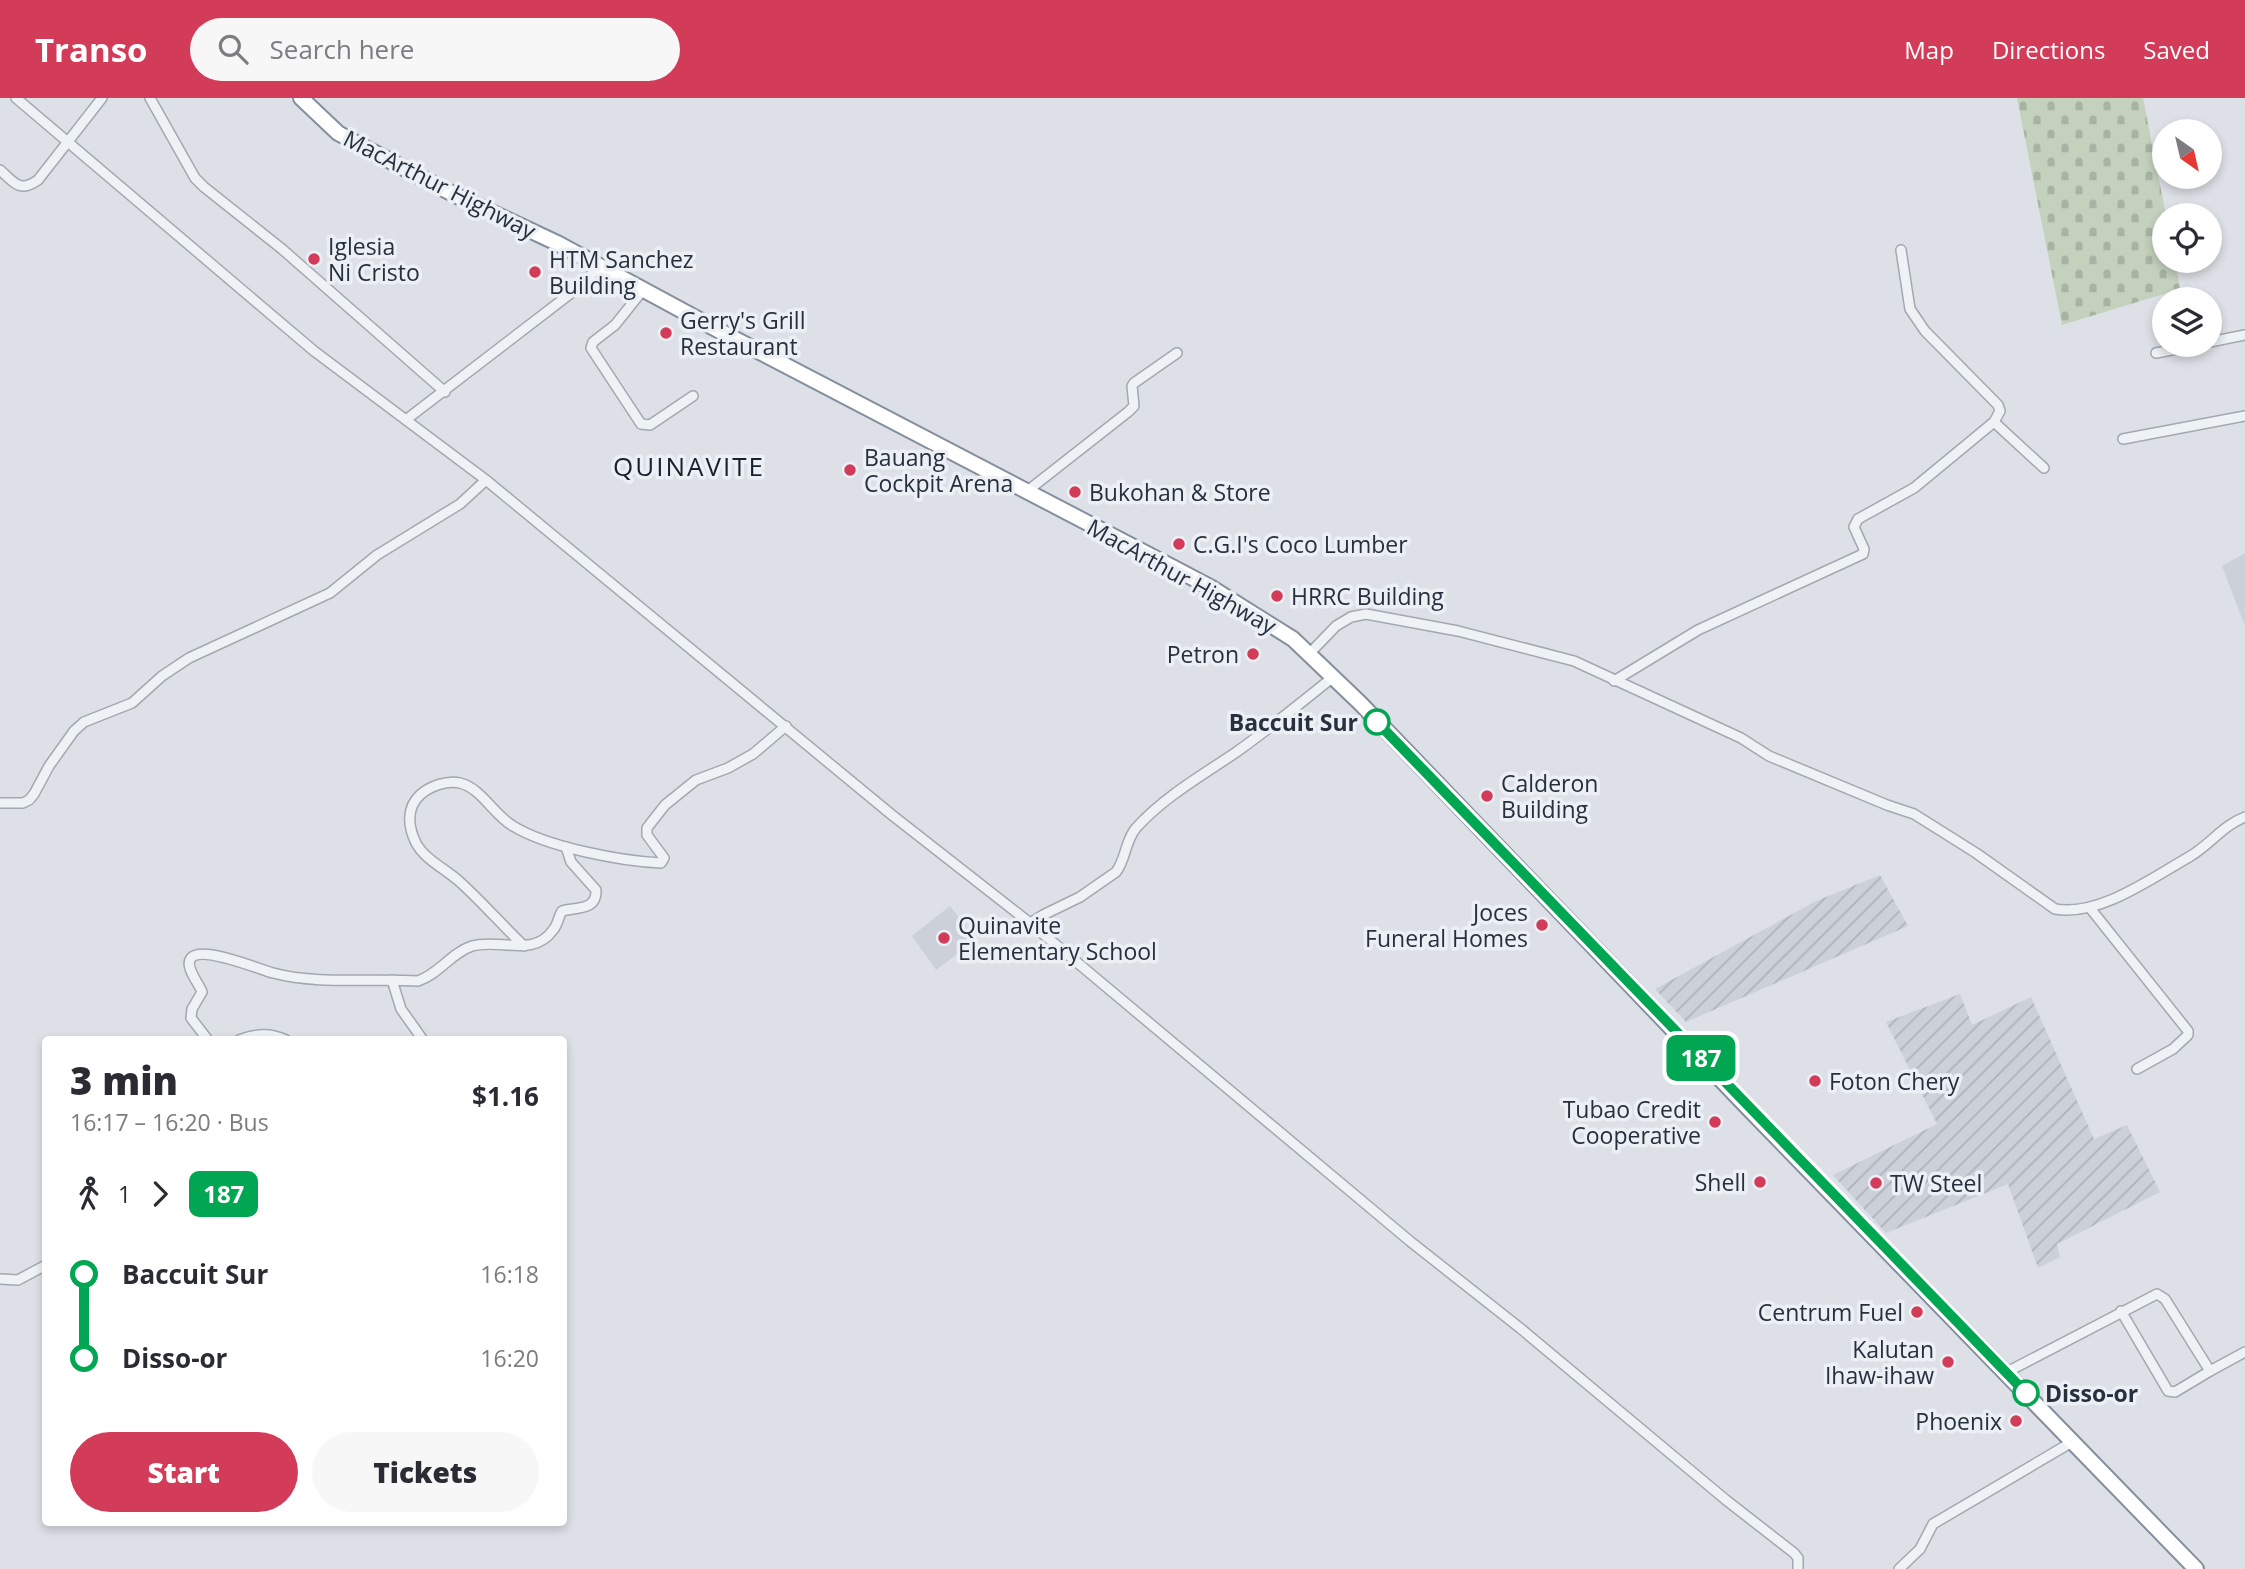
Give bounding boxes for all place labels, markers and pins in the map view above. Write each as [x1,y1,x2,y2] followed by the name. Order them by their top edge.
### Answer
[328,230,420,288] place label: Iglesia Ni Cristo
[549,243,694,301] place label: HTM Sanchez Building
[306,251,322,267] marker: Iglesia Ni Cristo
[527,264,543,280] marker: HTM Sanchez Building
[680,304,805,362] place label: Gerry's Grill Restaurant
[658,325,674,341] marker: Gerry's Grill Restaurant
[864,441,1013,499] place label: Bauang Cockpit Arena
[842,462,858,478] marker: Bauang Cockpit Arena
[1089,476,1271,508] place label: Bukohan & Store
[1067,484,1083,500] marker: Bukohan & Store
[1193,528,1408,560] place label: C.G.I's Coco Lumber
[1171,536,1187,552] marker: C.G.I's Coco Lumber
[1291,580,1444,612] place label: HRRC Building
[1269,588,1285,604] marker: HRRC Building
[1167,638,1239,670] place label: Petron
[1245,646,1261,662] marker: Petron
[1229,706,1358,738] place label: Baccuit Sur
[1364,709,1390,735] marker: Baccuit Sur
[1501,767,1598,825] place label: Calderon Building
[1479,788,1495,804] marker: Calderon Building
[1365,896,1528,954] place label: Joces Funeral Homes
[958,909,1157,967] place label: Quinavite Elementary School
[1534,917,1550,933] marker: Joces Funeral Homes
[936,930,952,946] marker: Quinavite Elementary School
[1829,1065,1960,1097] place label: Foton Chery
[1807,1073,1823,1089] marker: Foton Chery
[1563,1093,1701,1151] place label: Tubao Credit Cooperative
[1707,1114,1723,1130] marker: Tubao Credit Cooperative
[1695,1166,1746,1198] place label: Shell
[1890,1167,1982,1199] place label: TW Steel
[1752,1174,1768,1190] marker: Shell
[1868,1175,1884,1191] marker: TW Steel
[1758,1296,1903,1328] place label: Centrum Fuel
[1909,1304,1925,1320] marker: Centrum Fuel
[1825,1333,1934,1391] place label: Kalutan Ihaw-ihaw
[1940,1354,1956,1370] marker: Kalutan Ihaw-ihaw
[2045,1377,2138,1409] place label: Disso-or
[2013,1380,2039,1406] marker: Disso-or
[1915,1405,2002,1437] place label: Phoenix
[2008,1413,2024,1429] marker: Phoenix

